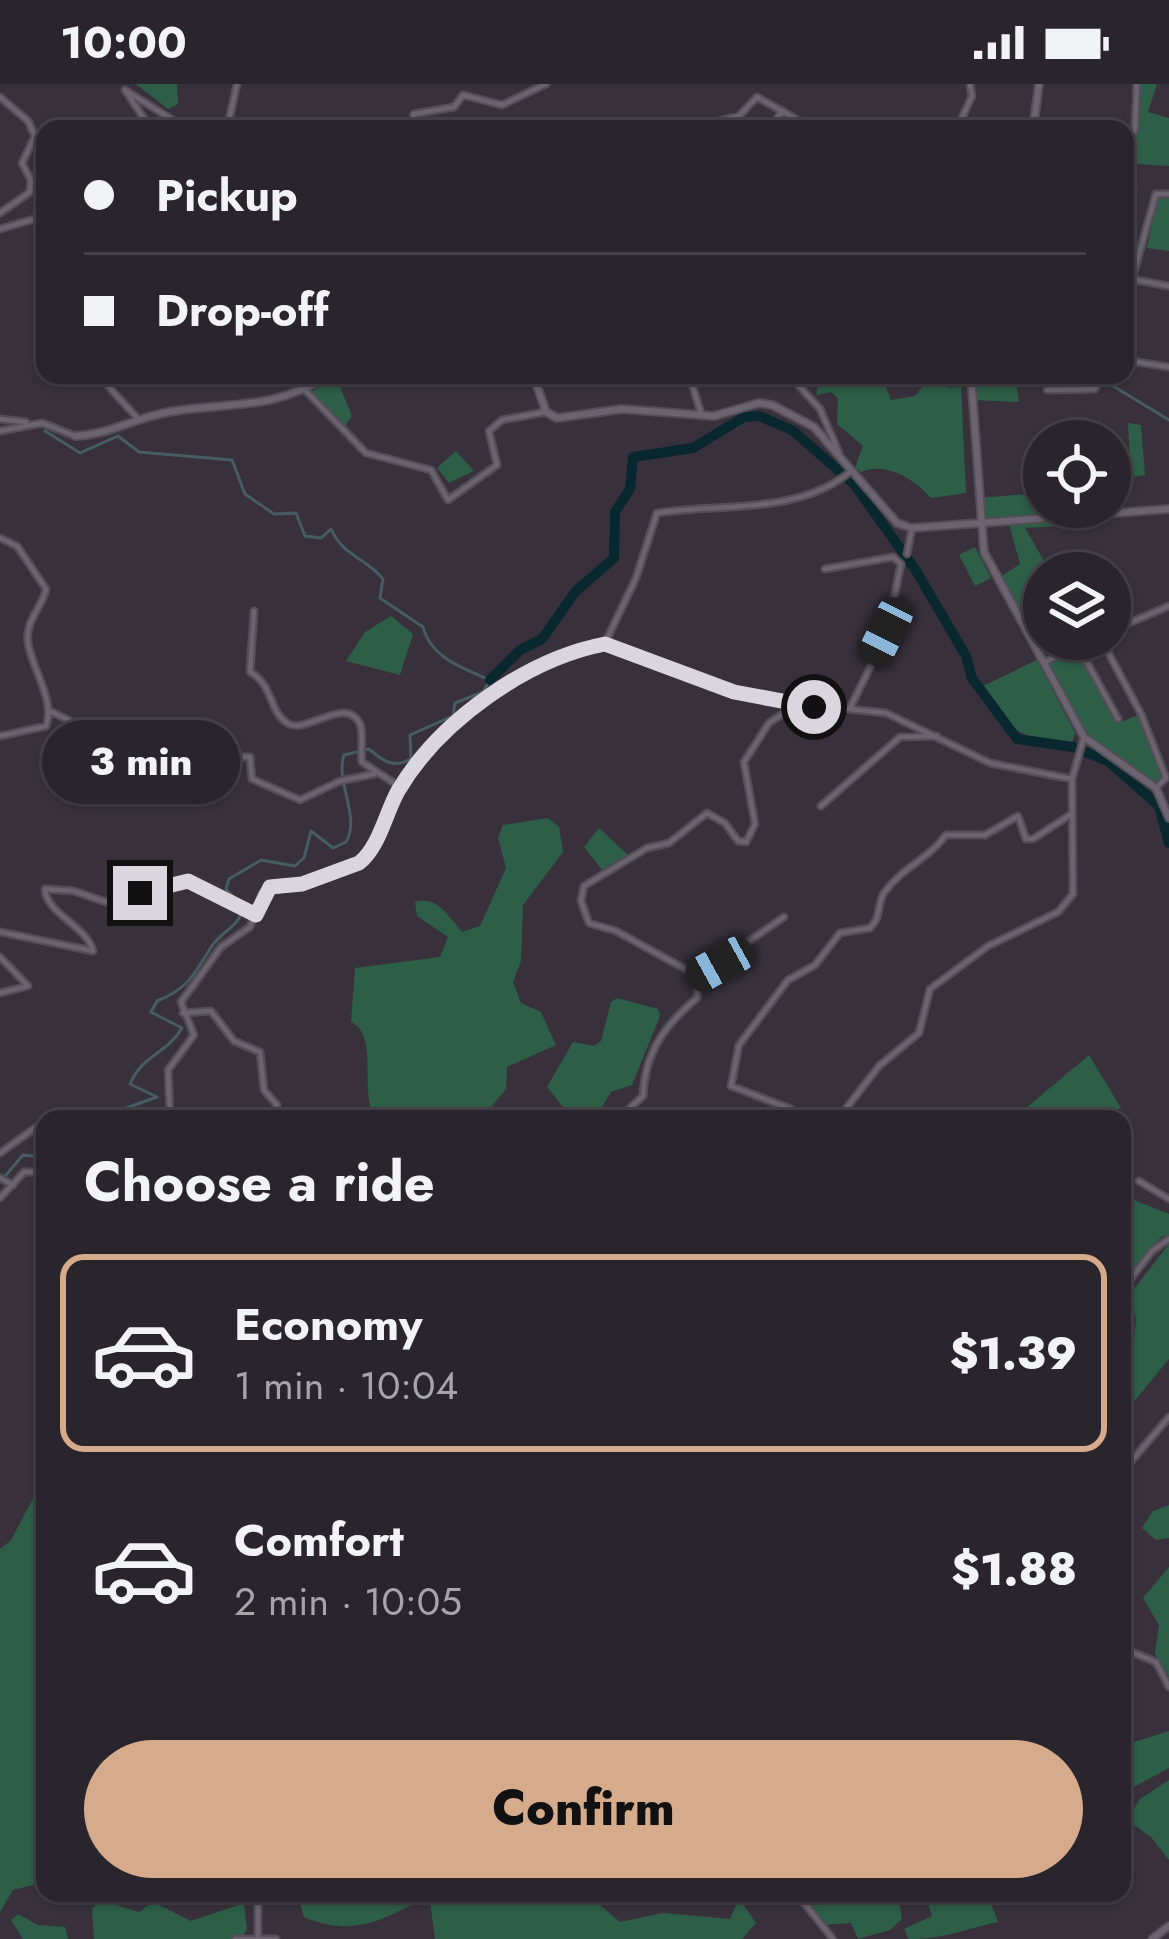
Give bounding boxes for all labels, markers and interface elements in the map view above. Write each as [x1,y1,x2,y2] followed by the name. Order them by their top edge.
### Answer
[60,10,187,75] text: 10:00
[156,163,298,228] text: Pickup
[156,278,329,343] text: Drop-off
[1023,420,1131,660] map controls
[1023,420,1131,528] button: locate
[1023,552,1131,660] button: layers
[854,592,918,672] car
[787,680,841,734] route start
[41,719,239,803] callout: 3 min
[89,733,193,790] text: 3 min
[113,866,167,920] route end
[680,931,760,997] car
[84,1143,435,1221] text: Choose a ride
[234,1292,422,1357] text: Economy
[90,1299,198,1407] icon: car
[950,1321,1077,1386] text: $1.39
[234,1357,458,1414] text: 1 min · 10:04
[234,1508,404,1573] text: Comfort
[90,1515,198,1623] icon: car
[951,1537,1077,1602] text: $1.88
[234,1573,462,1630] text: 2 min · 10:05
[84,1740,1083,1878] button: Confirm

